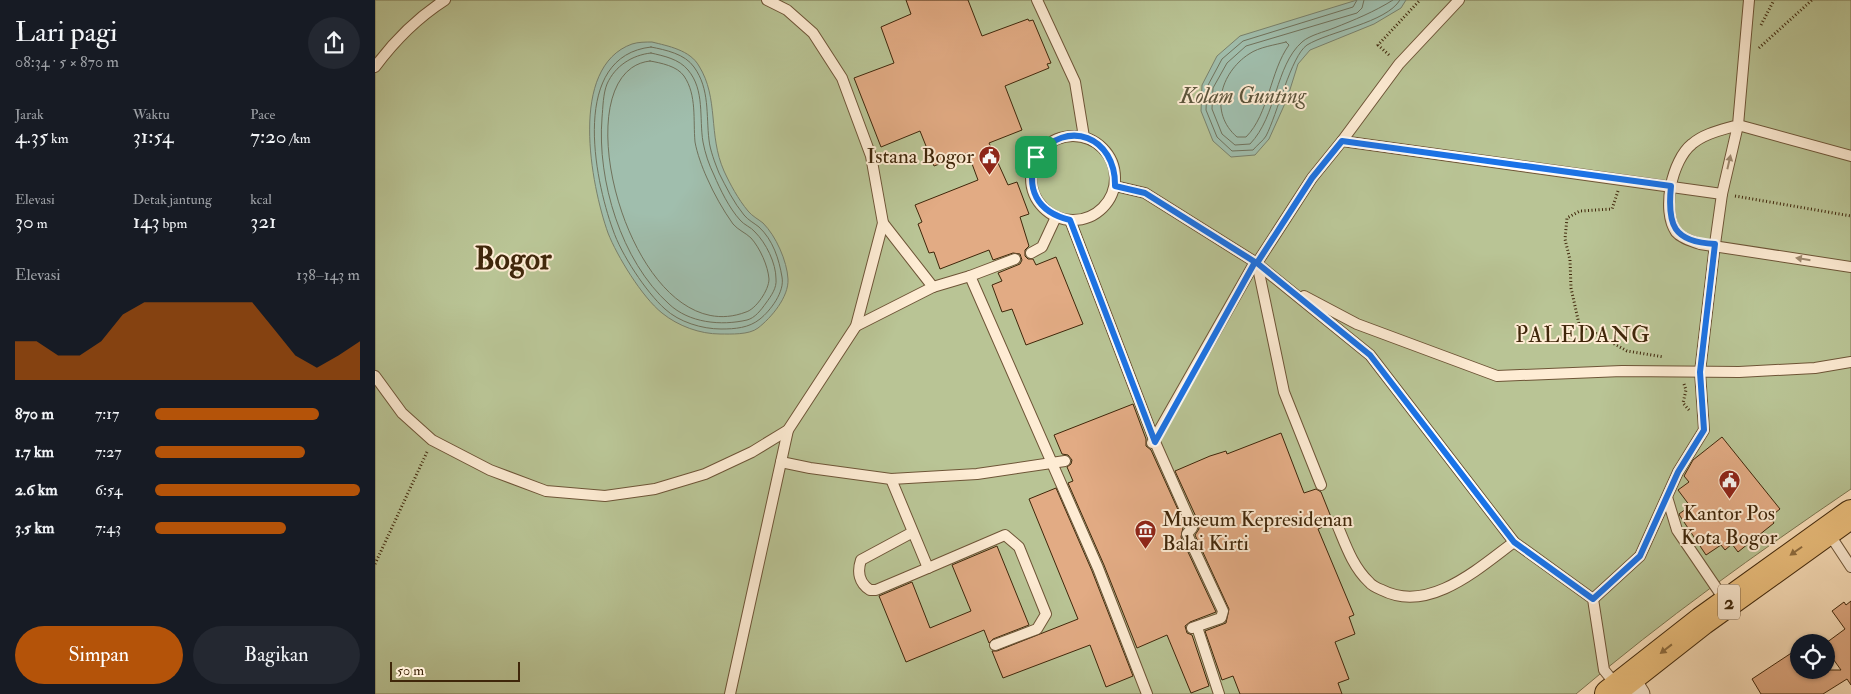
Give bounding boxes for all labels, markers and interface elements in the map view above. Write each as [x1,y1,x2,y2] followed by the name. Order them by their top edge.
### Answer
[15,15,117,50] text: Lari pagi
[308,17,360,69] button: share
[15,52,119,72] text: 08:34 · 5 × 870 m
[1179,82,1307,110] water label: Kolam Gunting
[15,106,44,123] text: Jarak
[133,106,170,123] text: Waktu
[250,106,275,123] text: Pace
[15,123,48,150] text: 4.35
[133,123,173,150] text: 31:54
[250,123,287,150] text: 7:20
[48,130,69,147] text: km
[287,130,311,147] text: /km
[1015,136,1057,178] pin
[867,143,974,170] place label: Istana Bogor
[1022,143,1050,171] icon: arrive
[978,144,1002,175] public building icon: Istana Bogor
[1725,154,1733,169] one-way arrow
[15,191,55,208] text: Elevasi
[133,191,212,208] text: Detak jantung
[250,191,272,208] text: kcal
[15,208,34,235] text: 30
[133,208,160,235] text: 143
[250,208,277,235] text: 321
[34,215,48,232] text: m
[160,215,187,232] text: bpm
[475,240,552,279] district label: Bogor
[1795,254,1811,262] one-way arrow
[15,265,60,285] text: Elevasi
[296,265,360,285] text: 138–143 m
[1515,321,1651,349] district label: PALEDANG
[15,404,54,424] text: 870 m
[95,404,119,424] text: 7:17
[15,442,54,462] text: 1.7 km
[95,442,122,462] text: 7:27
[1717,469,1741,500] public building icon: Kantor Pos Kota Bogor
[15,480,58,500] text: 2.6 km
[95,480,122,500] text: 6:54
[1681,500,1777,551] place label: Kantor Pos Kota Bogor
[1162,506,1353,557] place label: Museum Kepresidenan Balai Kirti
[15,518,54,538] text: 3.5 km
[95,518,121,538] text: 7:43
[1134,519,1158,550] museum icon: Museum Kepresidenan Balai Kirti
[1790,546,1803,556] one-way arrow
[1718,584,1740,620] road number: 2
[15,626,183,684] button: Simpan
[193,626,360,684] button: Bagikan
[1790,634,1835,679] map controls
[1790,634,1835,679] button: locate
[1660,643,1673,654] one-way arrow
[390,659,520,682] scale bar
[397,662,424,679] text: 50 m

